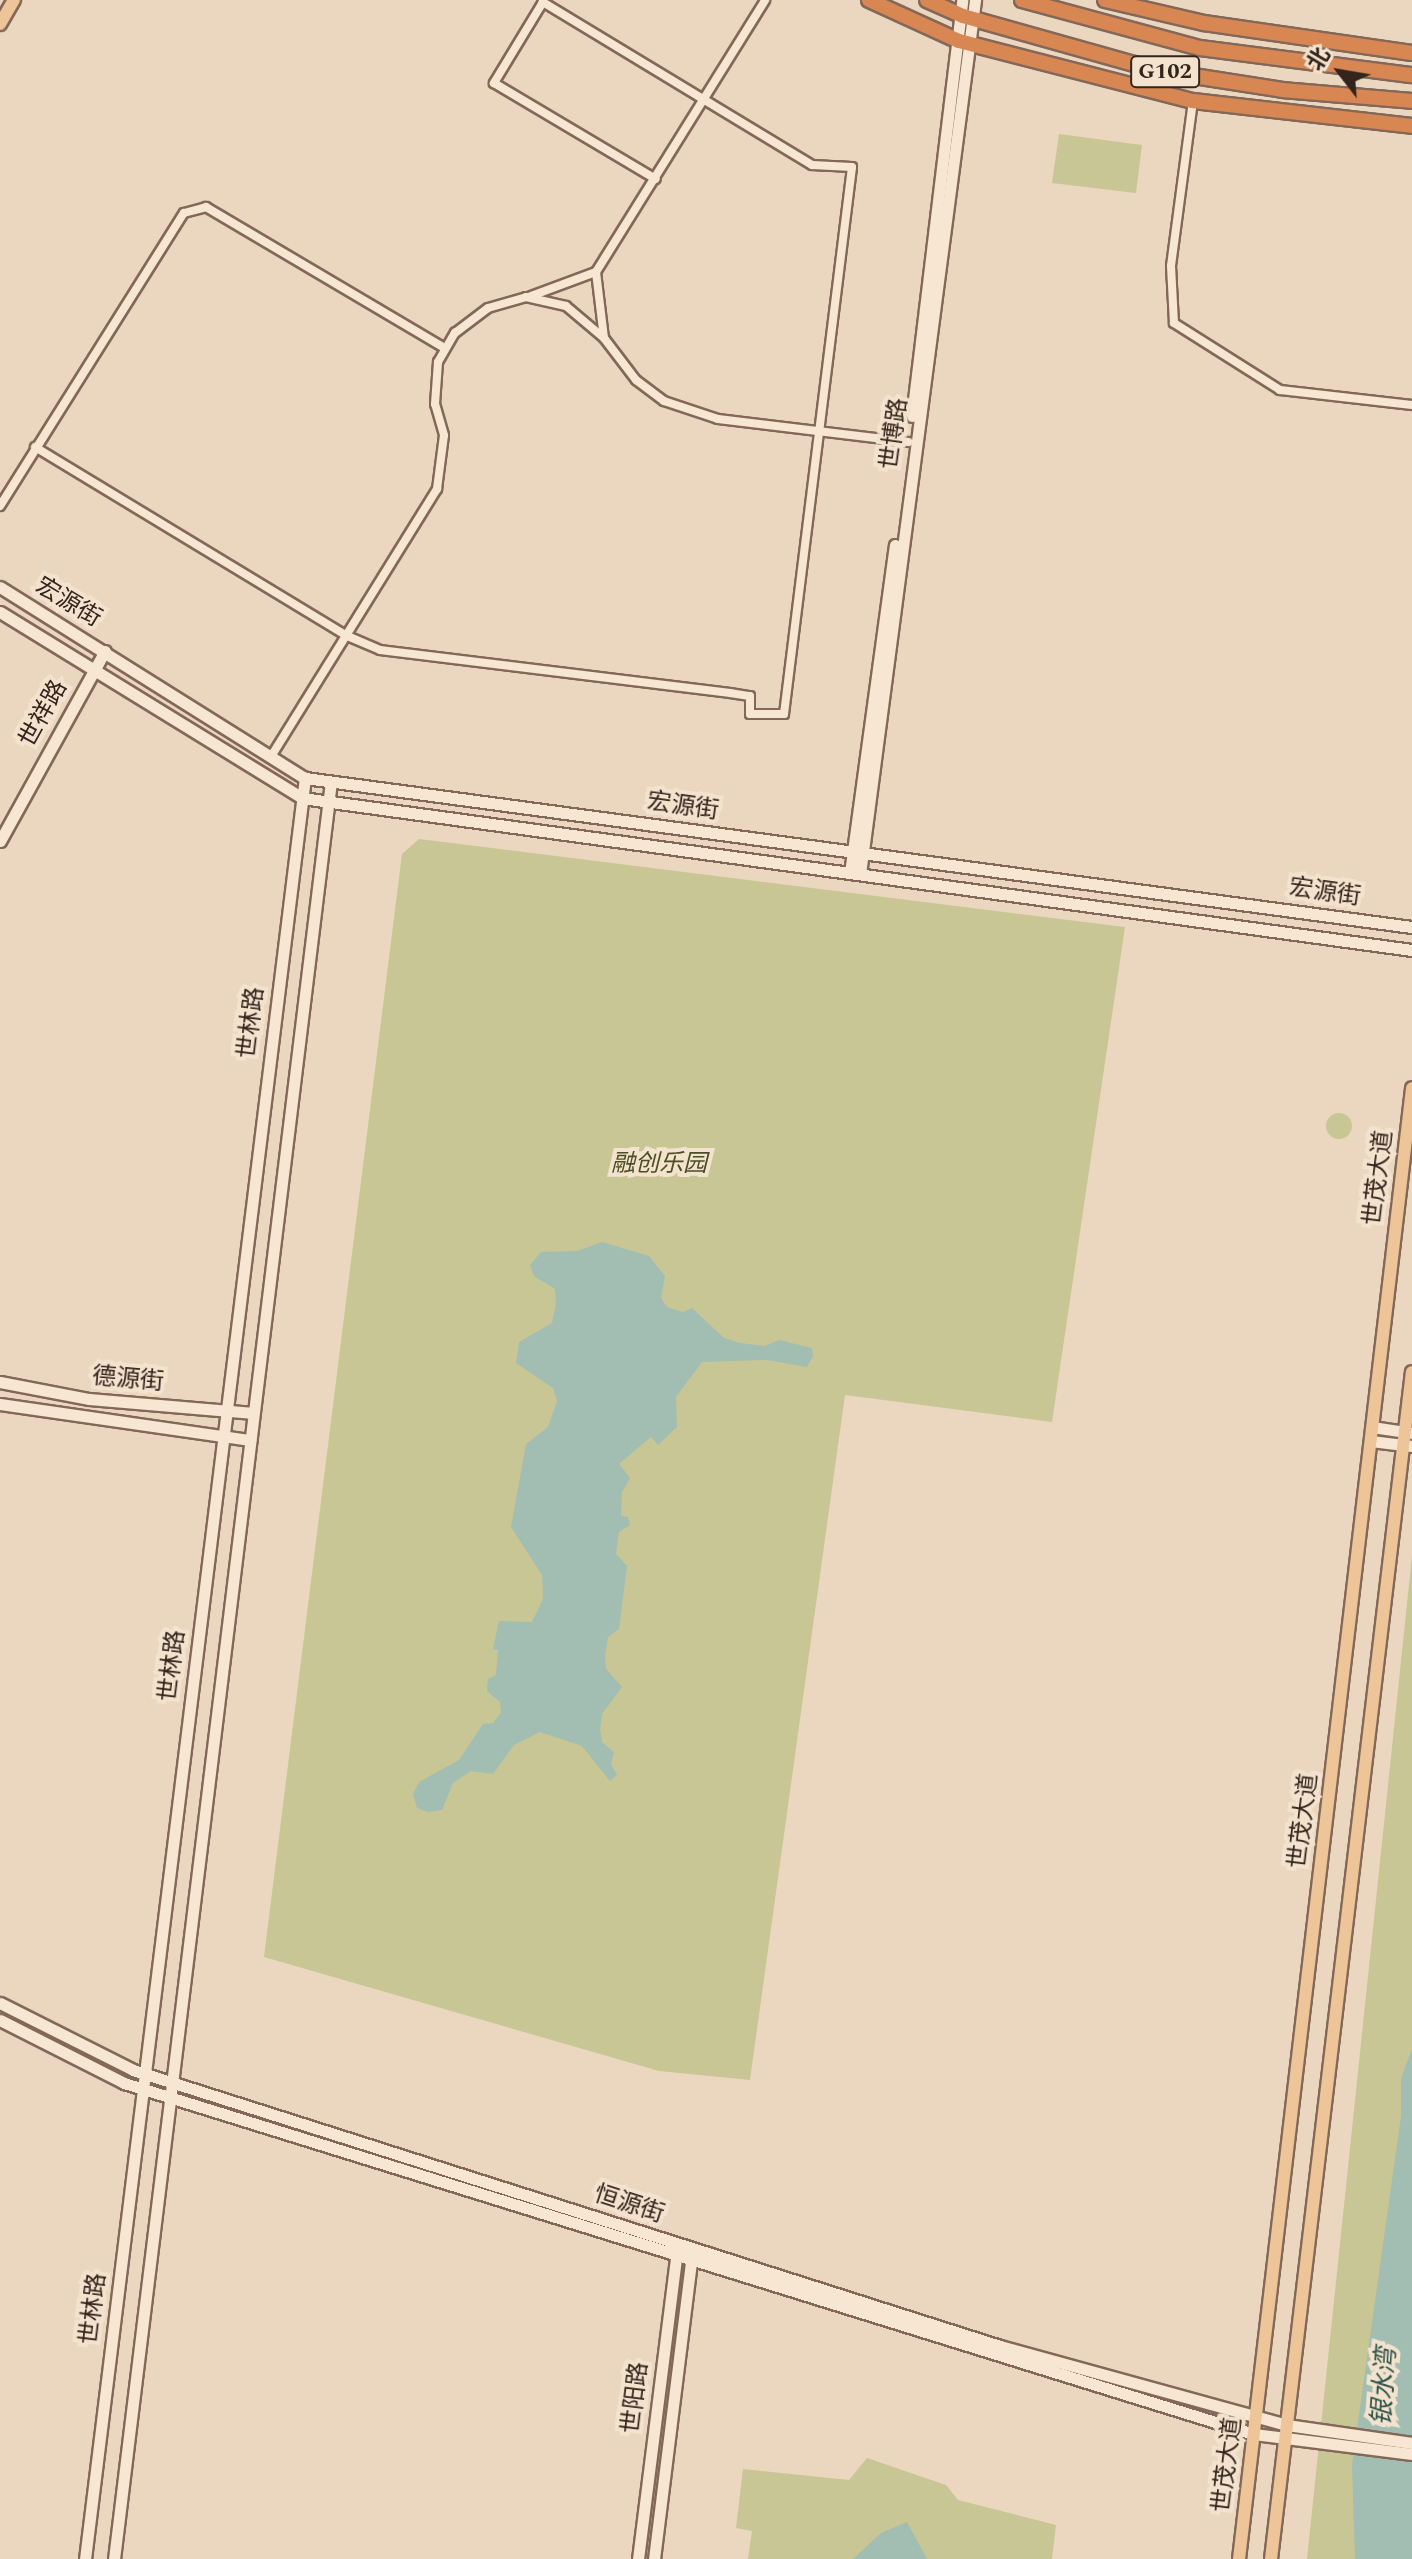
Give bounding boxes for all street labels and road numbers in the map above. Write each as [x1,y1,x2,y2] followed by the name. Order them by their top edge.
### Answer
[1129,54,1201,90] road number: G102
[876,396,914,472] street label: 世博路
[30,572,106,634] street label: 宏源街
[14,676,74,752] street label: 世祥路
[645,788,721,826] street label: 宏源街
[1287,874,1363,912] street label: 宏源街
[233,986,271,1060] street label: 世林路
[1359,1129,1399,1227] street label: 世茂大道
[91,1363,165,1397] street label: 德源街
[154,1629,192,1703] street label: 世林路
[1284,1772,1324,1870] street label: 世茂大道
[590,2180,668,2230] street label: 恒源街
[75,2272,113,2346] street label: 世林路
[617,2361,655,2435] street label: 世阳路
[1208,2416,1248,2514] street label: 世茂大道

